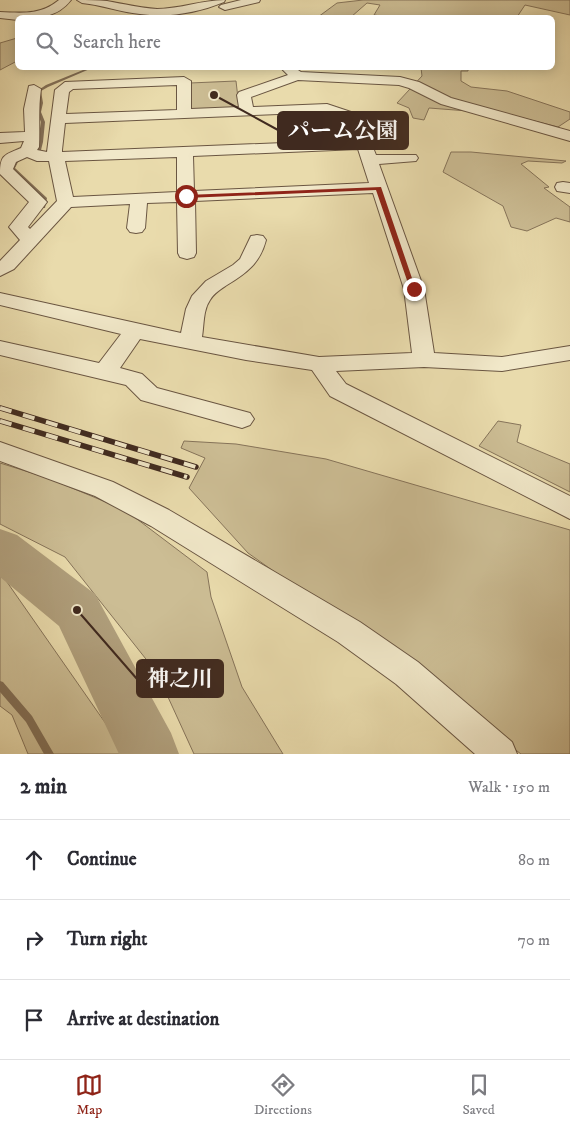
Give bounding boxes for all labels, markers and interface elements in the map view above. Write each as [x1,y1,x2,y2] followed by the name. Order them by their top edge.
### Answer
[15,15,555,70] search box
[33,29,61,57] icon: search
[73,31,161,54] text: Search here
[278,112,408,149] callout: パーム公園
[288,118,398,145] text: パーム公園
[175,185,198,208] route start
[403,278,426,301] route end
[137,660,223,697] callout: 神之川
[147,666,213,693] text: 神之川
[20,774,67,800] text: 2 min
[468,777,550,797] text: Walk · 150 m
[20,846,48,874] icon: ahead
[67,848,137,871] text: Continue
[518,850,550,870] text: 80 m
[20,926,48,954] icon: right
[67,928,147,951] text: Turn right
[518,930,550,950] text: 70 m
[20,1006,48,1034] icon: arrive
[67,1008,219,1031] text: Arrive at destination
[75,1071,103,1119] tab: Map
[254,1071,312,1119] tab: Directions
[463,1071,495,1119] tab: Saved

